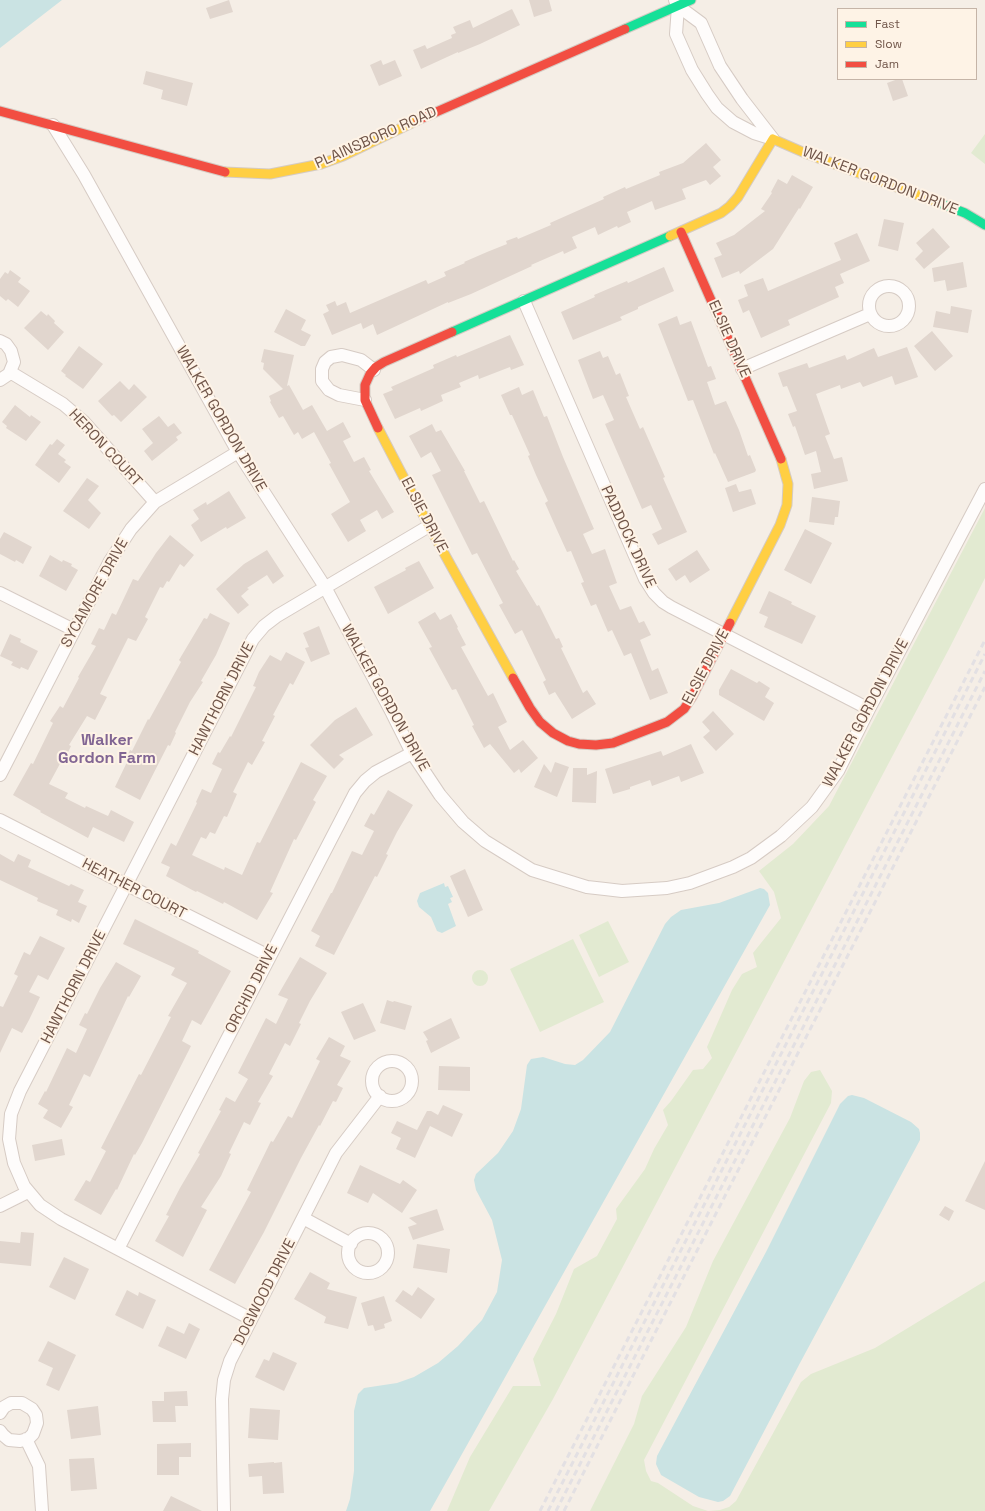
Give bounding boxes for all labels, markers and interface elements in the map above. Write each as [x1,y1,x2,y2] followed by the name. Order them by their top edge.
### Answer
[837,8,977,80] legend
[875,16,900,32] text: Fast
[875,36,902,52] text: Slow
[875,56,899,72] text: Jam
[312,103,440,173] street label: PLAINSBORO ROAD
[800,143,960,219] street label: WALKER GORDON DRIVE
[704,298,754,380] street label: ELSIE DRIVE
[172,343,270,495] street label: WALKER GORDON DRIVE
[65,406,145,490] street label: HERON COURT
[397,474,451,556] street label: ELSIE DRIVE
[596,483,660,591] street label: PADDOCK DRIVE
[58,535,132,651] street label: SYCAMORE DRIVE
[337,621,433,775] street label: WALKER GORDON DRIVE
[679,626,733,708] street label: ELSIE DRIVE
[819,636,913,790] street label: WALKER GORDON DRIVE
[186,639,258,759] street label: HAWTHORN DRIVE
[58,731,156,769] district label: Walker Gordon Farm
[79,855,189,923] street label: HEATHER COURT
[38,927,110,1047] street label: HAWTHORN DRIVE
[222,942,282,1036] street label: ORCHID DRIVE
[230,1236,300,1348] street label: DOGWOOD DRIVE

